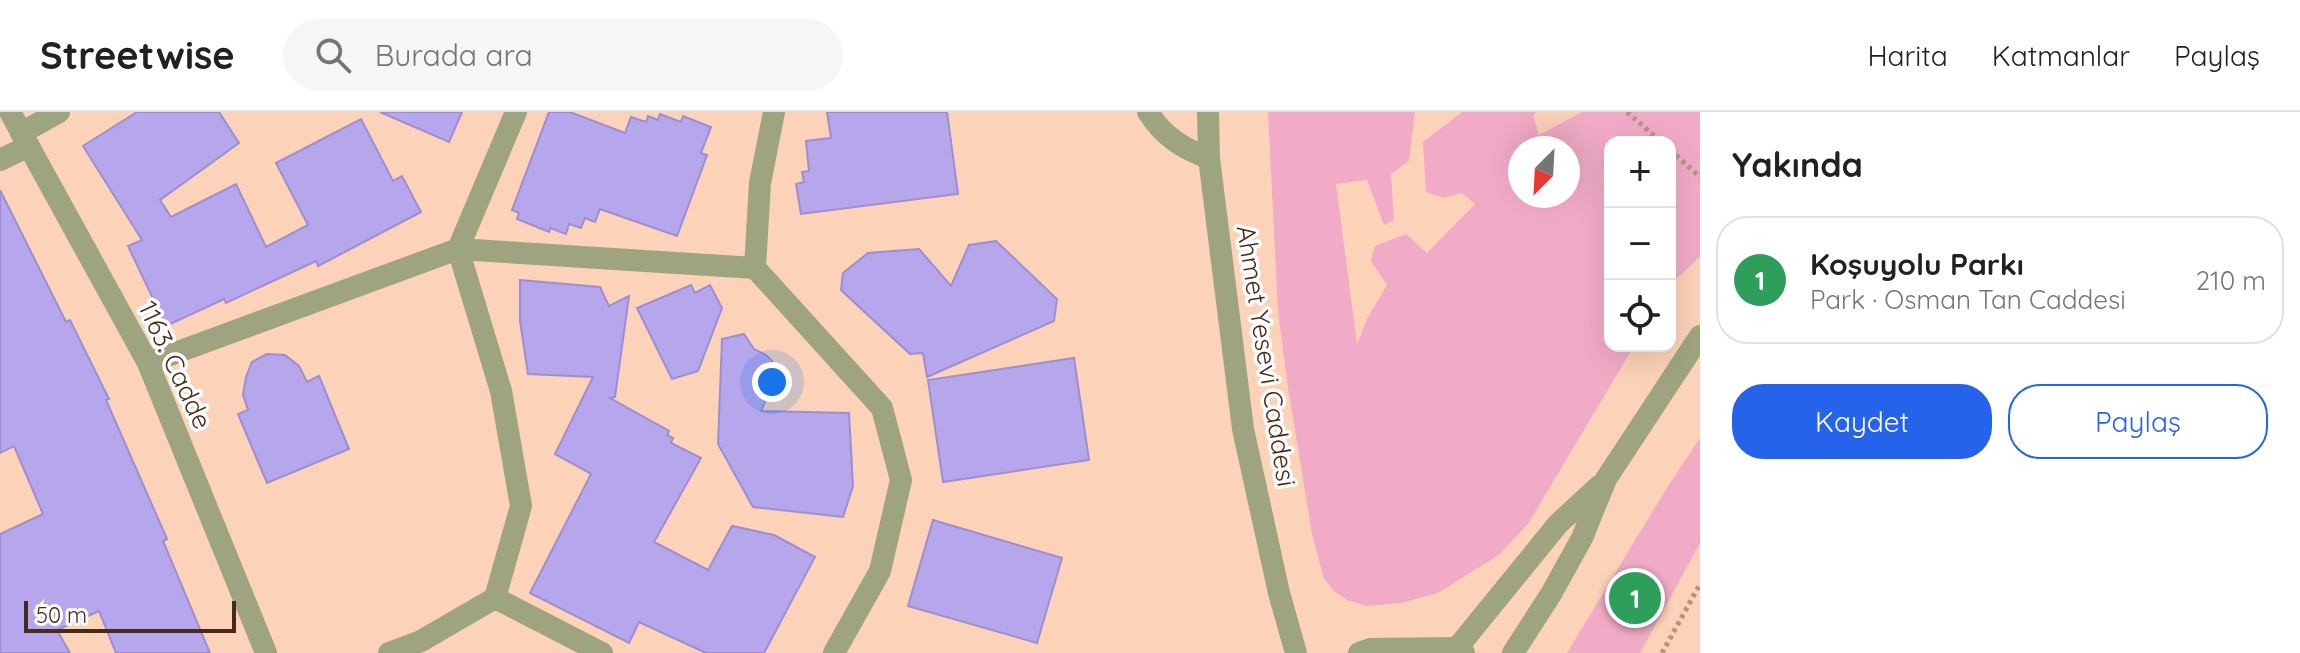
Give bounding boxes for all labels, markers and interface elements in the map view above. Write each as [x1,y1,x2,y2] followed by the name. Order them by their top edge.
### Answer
[283,19,843,91] search box
[40,31,235,79] text: Streetwise
[311,33,355,77] icon: search
[375,36,533,74] text: Burada ara
[1867,38,1948,73] text: Harita
[1992,38,2130,73] text: Katmanlar
[2174,38,2260,73] text: Paylaş
[1508,136,1580,208] north arrow
[1604,136,1676,352] map controls
[1604,136,1676,208] button: +
[1732,143,1863,186] text: Yakında
[1604,208,1676,280] button: −
[1230,223,1303,489] street label: Ahmet Yesevi Caddesi
[1810,245,2024,283] text: Koşuyolu Parkı
[1755,264,1765,297] text: 1
[2196,264,2266,297] text: 210 m
[1604,280,1676,352] button: locate
[1810,283,2126,316] text: Park · Osman Tan Caddesi
[131,295,219,434] street label: 1163. Cadde
[752,362,792,402] your location
[1732,384,1992,459] button: Kaydet
[2008,384,2268,459] button: Paylaş
[1609,568,1661,628] pin: 1
[24,597,236,633] scale bar
[36,601,87,629] text: 50 m

